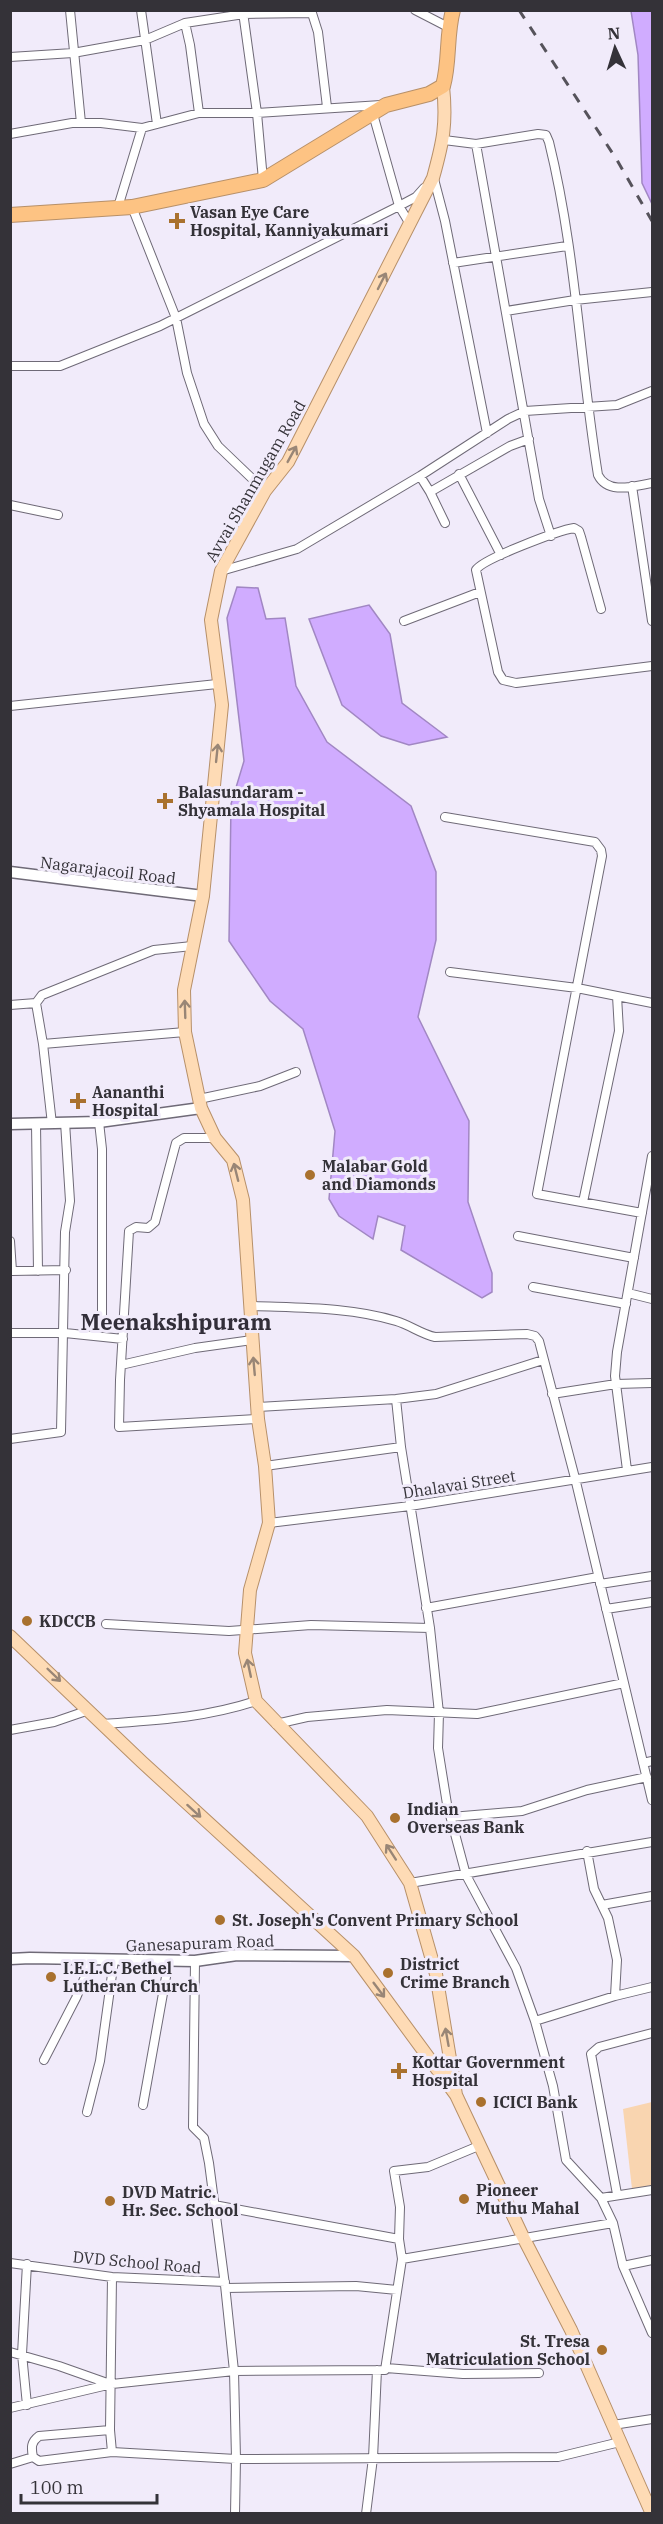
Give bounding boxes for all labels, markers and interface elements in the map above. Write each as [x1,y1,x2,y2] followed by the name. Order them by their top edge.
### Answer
[585,18,645,78] north arrow
[607,23,621,43] text: N
[190,202,389,240] place label: Vasan Eye Care Hospital, Kanniyakumari
[168,212,186,230] marker: Vasan Eye Care Hospital, Kanniyakumari
[377,273,388,291] one-way arrow
[201,396,310,565] street label: Avvai Shanmugam Road
[287,446,298,464] one-way arrow
[212,744,223,764] one-way arrow
[178,782,325,820] place label: Balasundaram - Shyamala Hospital
[156,792,174,810] marker: Balasundaram - Shyamala Hospital
[39,852,177,888] street label: Nagarajacoil Road
[179,999,190,1019] one-way arrow
[92,1082,164,1120] place label: Aananthi Hospital
[69,1092,87,1110] marker: Aananthi Hospital
[322,1156,436,1194] place label: Malabar Gold and Diamonds
[229,1163,241,1182] one-way arrow
[303,1168,317,1182] marker: Malabar Gold and Diamonds
[80,1307,272,1336] district label: Meenakshipuram
[249,1356,260,1376] one-way arrow
[401,1465,517,1503] street label: Dhalavai Street
[39,1611,96,1631] place label: KDCCB
[20,1614,34,1628] marker: KDCCB
[242,1659,254,1678] one-way arrow
[46,1668,61,1683] one-way arrow
[407,1799,524,1837] place label: Indian Overseas Bank
[186,1803,201,1817] one-way arrow
[388,1811,402,1825] marker: Indian Overseas Bank
[384,1844,397,1861] one-way arrow
[232,1910,518,1930] place label: St. Joseph's Convent Primary School
[213,1913,227,1927] marker: St. Joseph's Convent Primary School
[125,1930,275,1956] street label: Ganesapuram Road
[400,1954,510,1992] place label: District Crime Branch
[63,1958,198,1996] place label: I.E.L.C. Bethel Lutheran Church
[381,1966,395,1980] marker: District Crime Branch
[44,1970,58,1984] marker: I.E.L.C. Bethel Lutheran Church
[372,1982,385,1998] one-way arrow
[441,2028,452,2048] one-way arrow
[412,2052,565,2090] place label: Kottar Government Hospital
[390,2062,408,2080] marker: Kottar Government Hospital
[493,2092,577,2112] place label: ICICI Bank
[474,2095,488,2109] marker: ICICI Bank
[476,2180,579,2218] place label: Pioneer Muthu Mahal
[122,2182,238,2220] place label: DVD Matric. Hr. Sec. School
[457,2192,471,2206] marker: Pioneer Muthu Mahal
[103,2194,117,2208] marker: DVD Matric. Hr. Sec. School
[72,2246,202,2278] street label: DVD School Road
[426,2331,590,2369] place label: St. Tresa Matriculation School
[595,2343,609,2357] marker: St. Tresa Matriculation School
[21,2467,158,2505] scale bar
[30,2476,84,2499] text: 100 m

